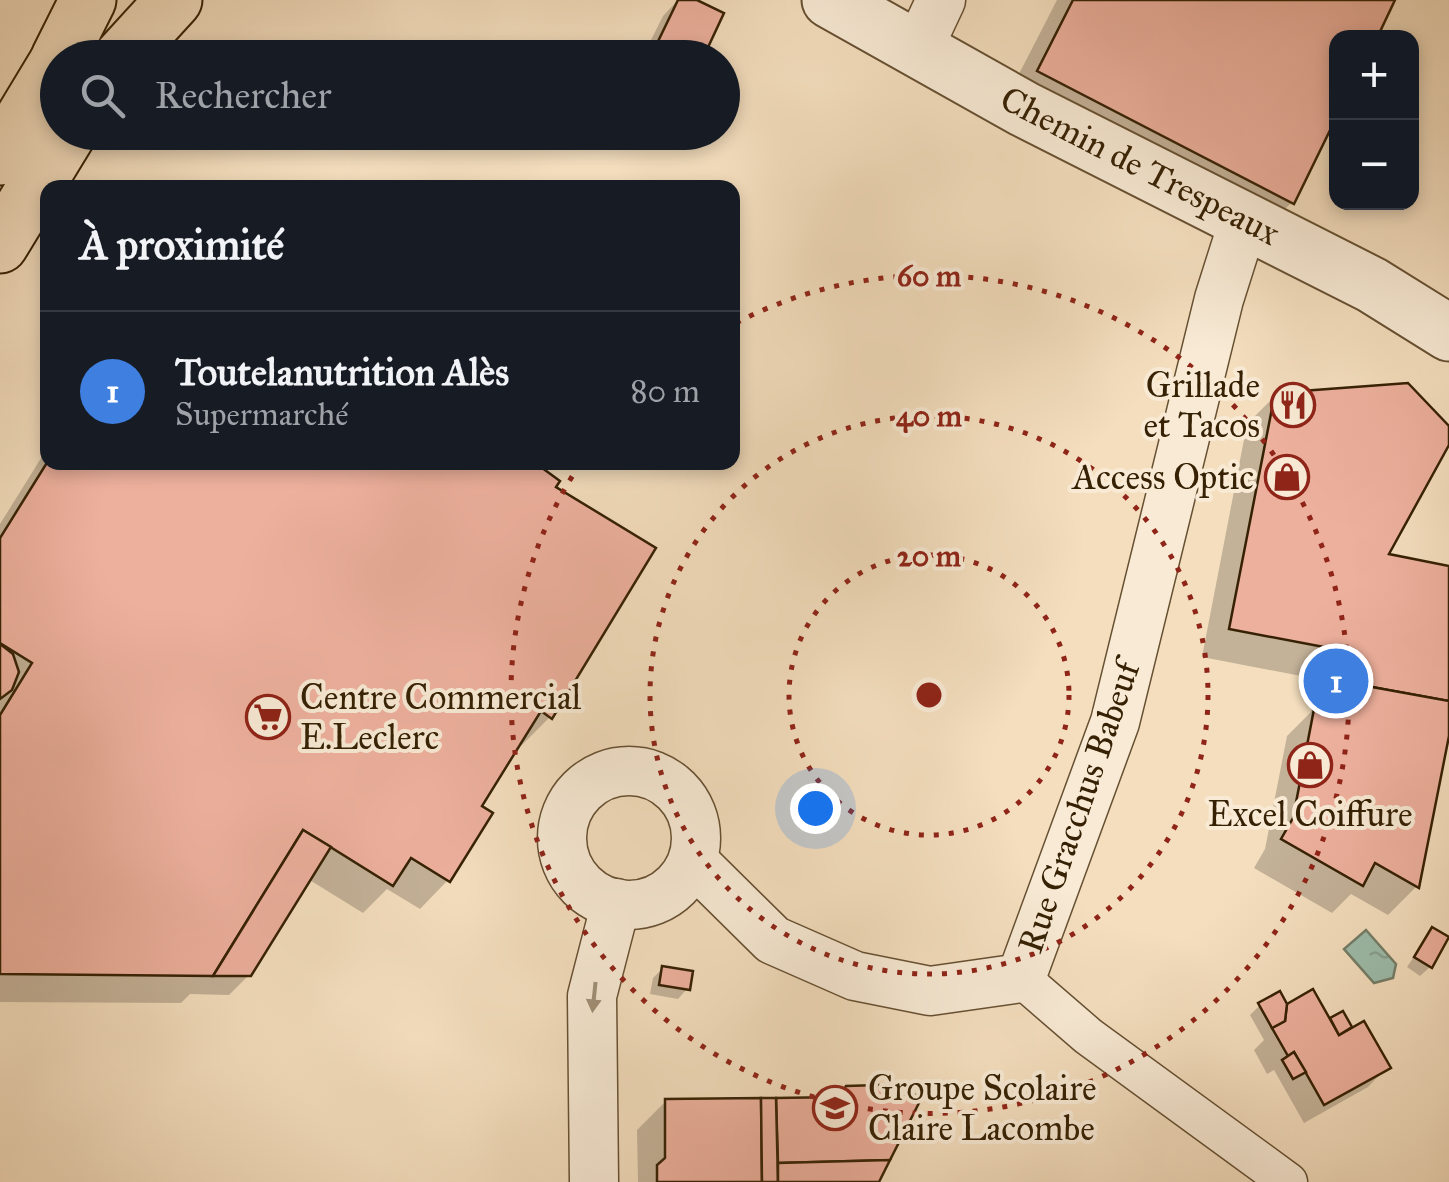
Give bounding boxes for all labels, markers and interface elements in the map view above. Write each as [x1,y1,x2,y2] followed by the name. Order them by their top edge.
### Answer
[1329,30,1419,210] map controls
[1329,30,1419,120] button: +
[40,40,740,150] search box
[75,68,130,123] icon: search
[155,72,331,118] text: Rechercher
[993,77,1287,255] street label: Chemin de Trespeaux
[1329,120,1419,210] button: −
[80,219,284,271] text: À proximité
[897,258,962,294] text: 60 m
[175,349,509,395] text: Toutelanutrition Alès
[1143,364,1260,447] place label: Grillade et Tacos
[106,372,119,411] text: 1
[631,372,700,411] text: 80 m
[1270,382,1316,428] restaurant icon: Grillade et Tacos
[175,395,349,434] text: Supermarché
[896,398,963,434] text: 40 m
[1264,454,1310,500] shop icon: Access Optic
[1071,456,1254,499] place label: Access Optic
[897,538,962,574] text: 20 m
[1304,644,1368,718] pin: 1
[1009,650,1151,959] street label: Rue Gracchus Babeuf
[300,676,582,759] place label: Centre Commercial E.Leclerc
[911,677,947,713] centre of rings
[245,694,291,740] supermarket icon: Centre Commercial E.Leclerc
[1287,742,1333,788] shop icon: Excel Coiffure
[790,783,841,834] your location
[1207,793,1413,836] place label: Excel Coiffure
[586,982,602,1014] one-way arrow
[868,1067,1097,1150] place label: Groupe Scolaire Claire Lacombe
[812,1085,858,1131] school or university icon: Groupe Scolaire Claire Lacombe

